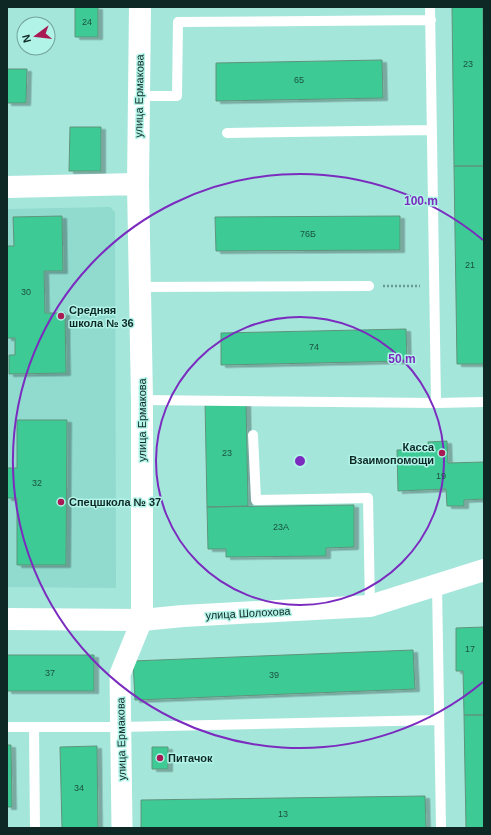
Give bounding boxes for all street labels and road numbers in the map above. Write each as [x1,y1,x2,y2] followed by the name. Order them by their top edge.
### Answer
[132,53,146,138] street label: улица Ермакова
[136,377,148,462] street label: улица Ермакова
[205,605,292,621] street label: улица Шолохова
[114,696,128,781] street label: улица Ермакова

